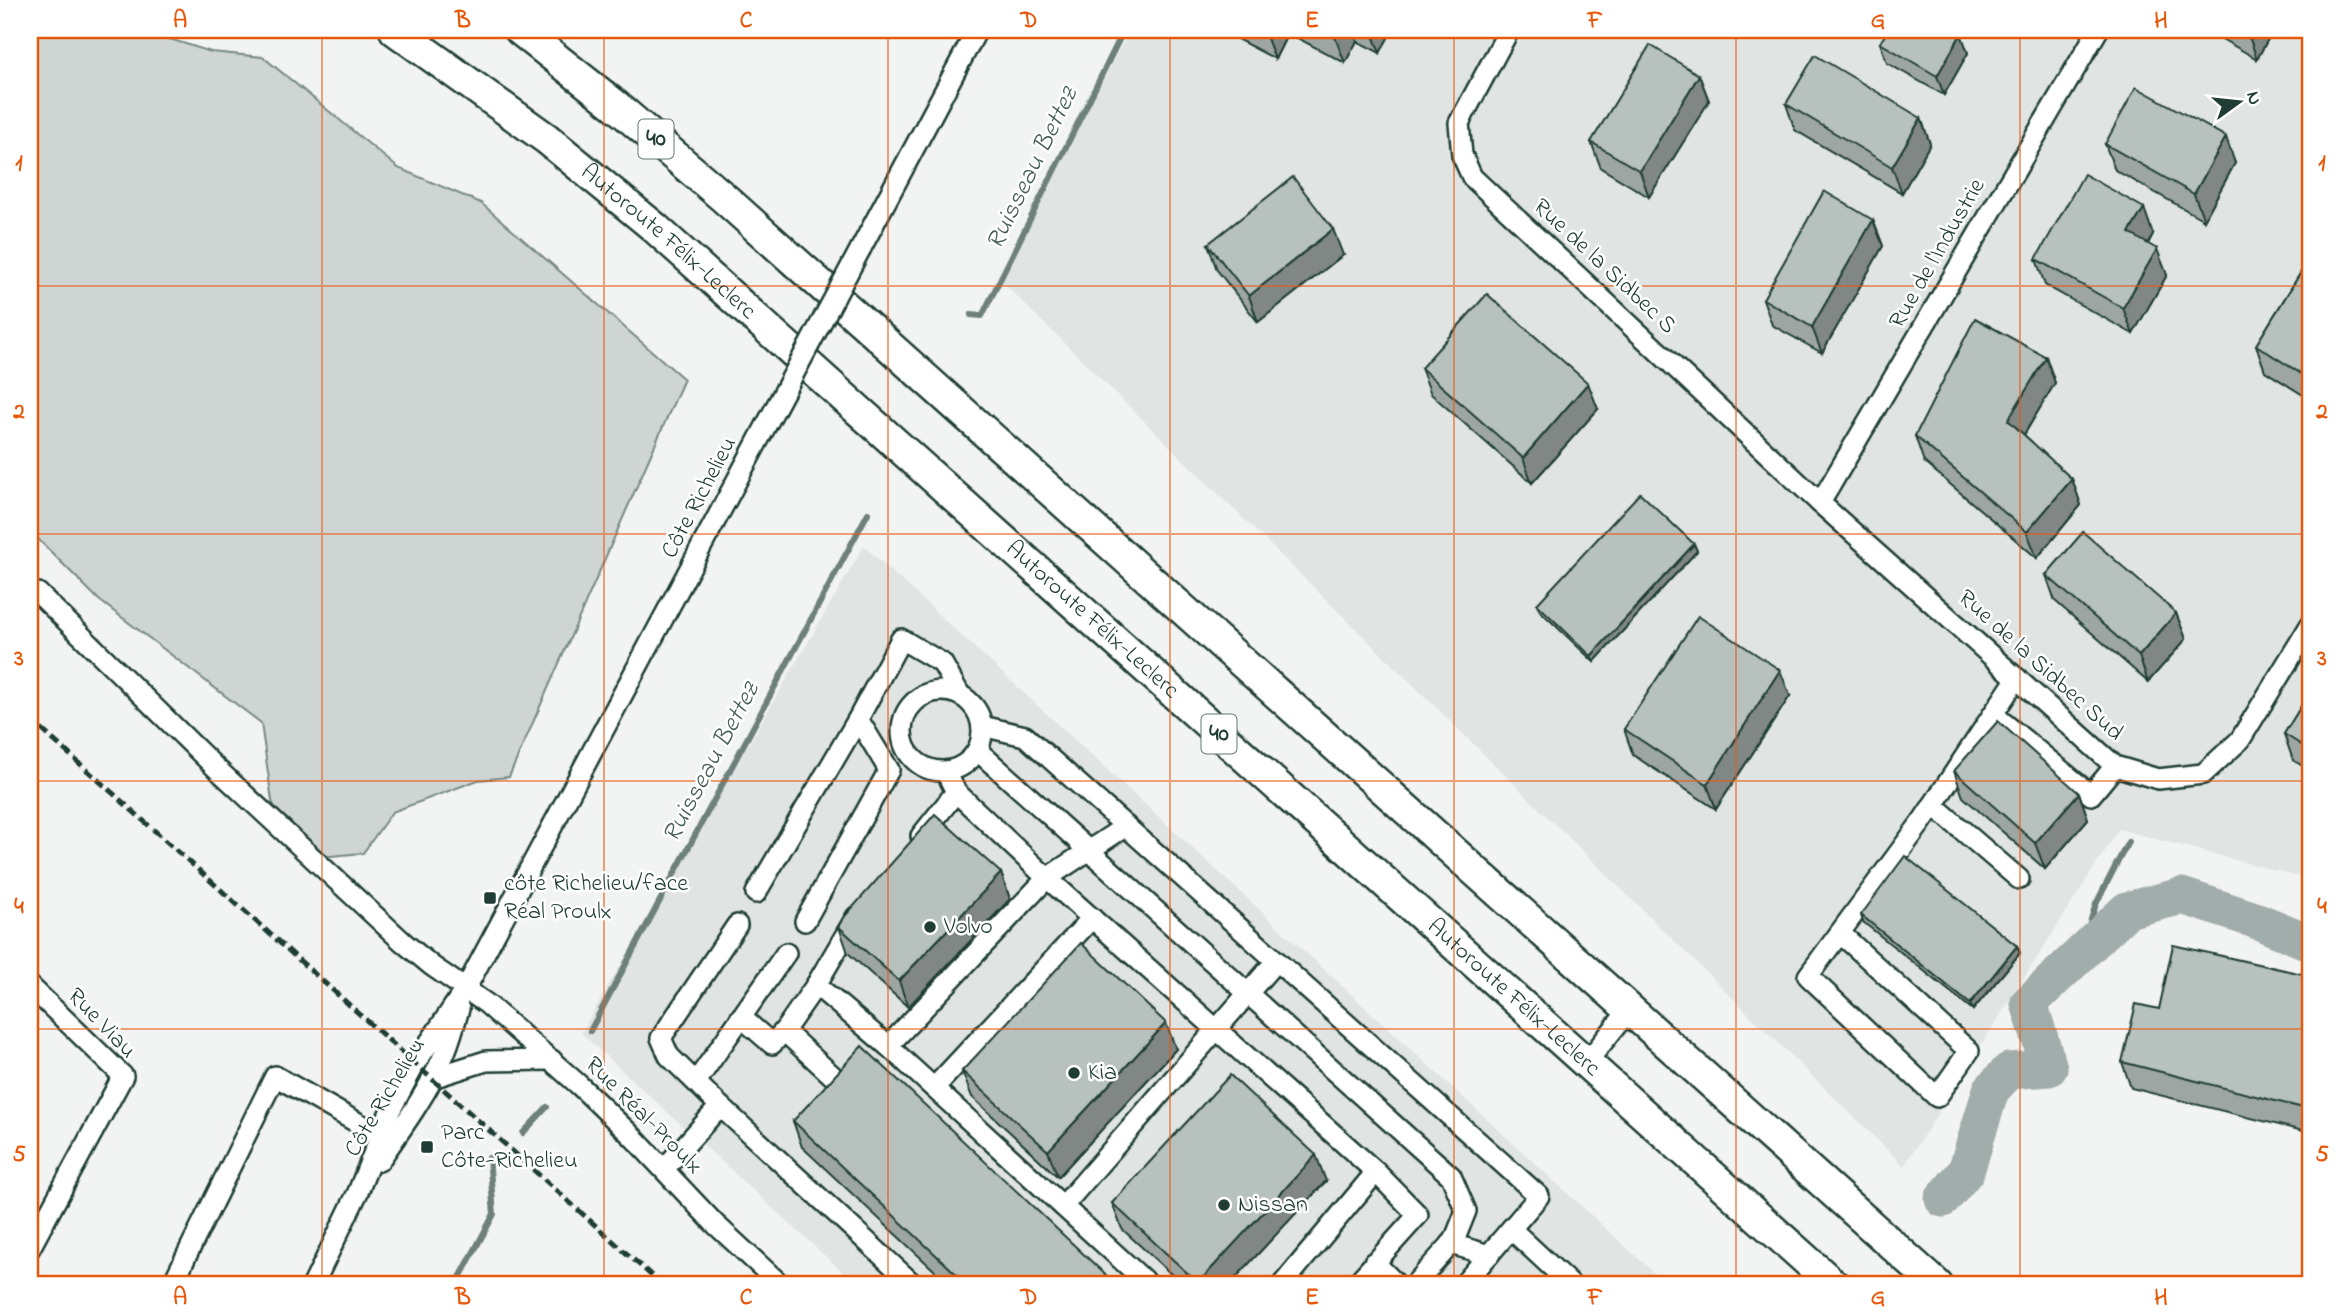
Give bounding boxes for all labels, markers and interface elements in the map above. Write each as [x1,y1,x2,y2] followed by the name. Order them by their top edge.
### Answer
[173,5,187,38] text: A
[454,5,471,38] text: B
[740,5,753,38] text: C
[1020,5,1037,38] text: D
[1305,5,1319,38] text: E
[1587,5,1603,38] text: F
[1871,5,1885,38] text: G
[2154,5,2168,38] text: H
[2204,66,2274,136] north arrow
[977,79,1090,257] water label: Ruisseau Bettez
[2238,89,2268,108] text: N
[638,120,674,158] road number: 40
[15,148,23,181] text: 1
[2318,148,2326,181] text: 1
[573,156,764,328] street label: Autoroute Félix-Leclerc
[1881,172,1995,335] street label: Rue de l'Industrie
[1524,191,1684,343] street label: Rue de la Sidbec S
[12,396,25,429] text: 2
[2315,396,2328,429] text: 2
[653,431,747,565] street label: Côte Richelieu
[997,532,1187,708] street label: Autoroute Félix-Leclerc
[1949,582,2131,751] street label: Rue de la Sidbec Sud
[13,643,24,676] text: 3
[2316,643,2327,676] text: 3
[654,674,771,850] water label: Ruisseau Bettez
[1202,714,1236,754] road number: 40
[504,867,688,930] place label: côte Richelieu/face Réal Proulx
[482,890,498,906] marker: côte Richelieu/face Réal Proulx
[14,891,24,924] text: 4
[2317,891,2327,924] text: 4
[943,910,993,945] place label: Volvo
[1419,910,1608,1085] street label: Autoroute Félix-Leclerc
[922,919,938,935] marker: Volvo
[58,981,144,1067] street label: Rue Viau
[337,1032,435,1164] street label: Côte Richelieu
[576,1049,710,1183] street label: Rue Réal-Proulx
[1088,1056,1117,1091] place label: Kia
[1066,1065,1082,1081] marker: Kia
[441,1116,578,1179] place label: Parc Côte-Richelieu
[12,1139,26,1172] text: 5
[419,1139,435,1155] marker: Parc Côte-Richelieu
[2315,1139,2329,1172] text: 5
[1238,1188,1308,1223] place label: Nissan
[1216,1197,1232,1213] marker: Nissan
[173,1282,187,1315] text: A
[454,1282,471,1315] text: B
[740,1282,753,1315] text: C
[1020,1282,1037,1315] text: D
[1305,1282,1319,1315] text: E
[1587,1282,1603,1315] text: F
[1871,1282,1885,1315] text: G
[2154,1282,2168,1315] text: H

